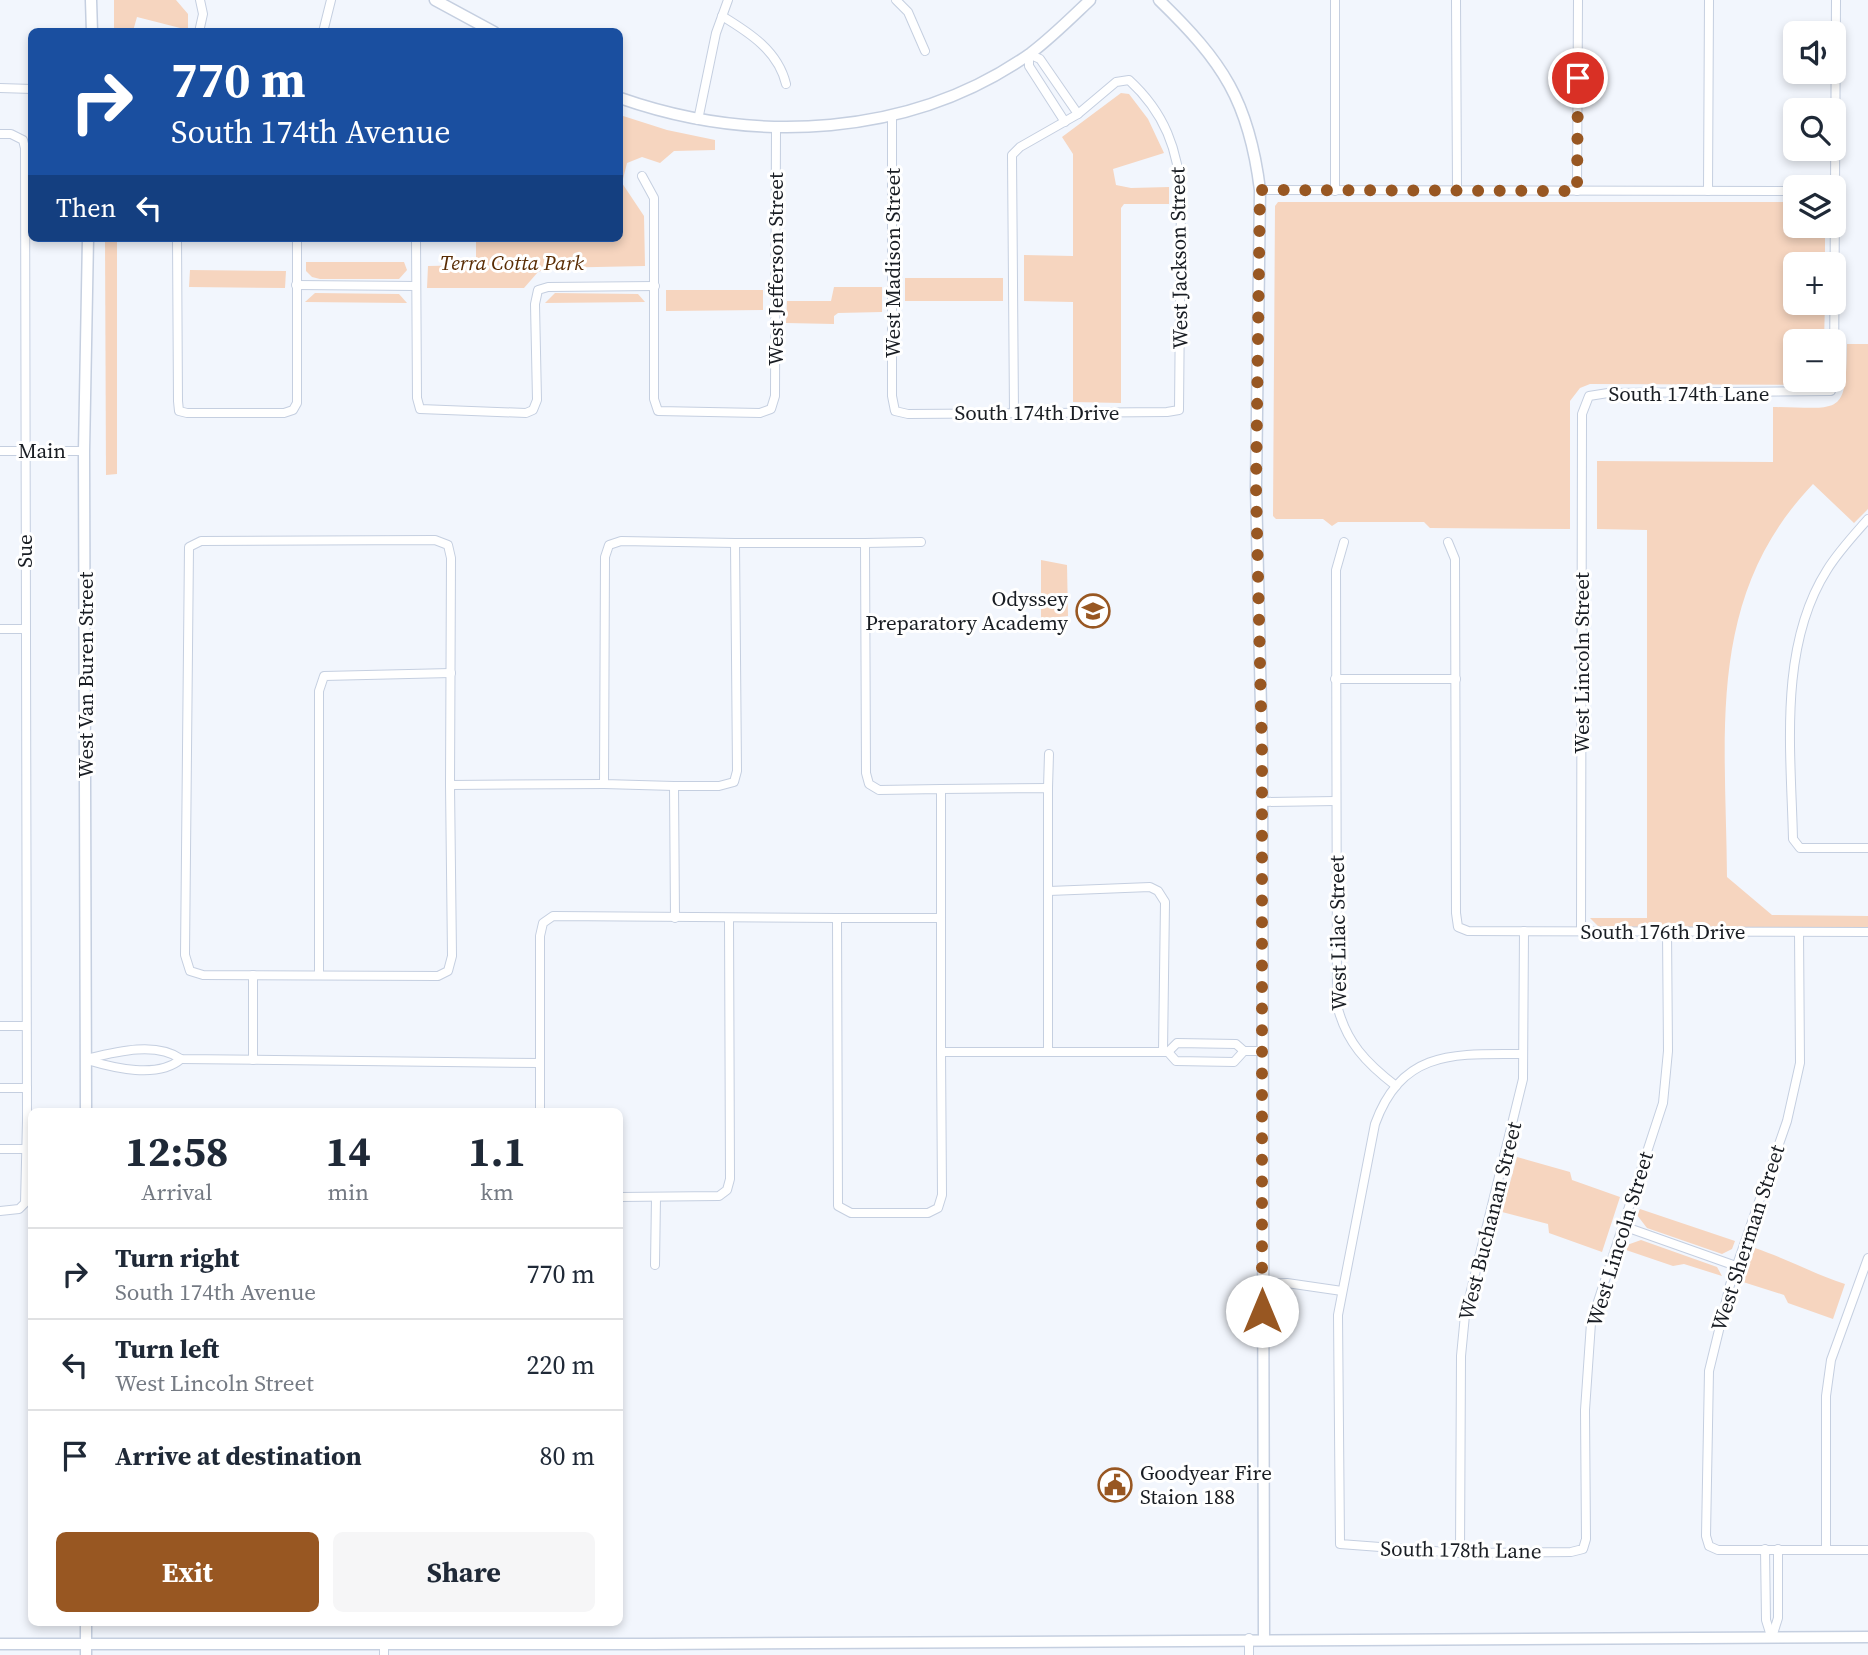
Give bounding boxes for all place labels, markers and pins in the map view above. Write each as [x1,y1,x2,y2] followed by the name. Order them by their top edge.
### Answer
[1548,48,1608,108] pin
[865,584,1068,637] place label: Odyssey Preparatory Academy
[1074,592,1112,630] school or university icon: Odyssey Preparatory Academy
[1140,1458,1272,1511] place label: Goodyear Fire Staion 188
[1096,1466,1134,1504] public building icon: Goodyear Fire Staion 188

